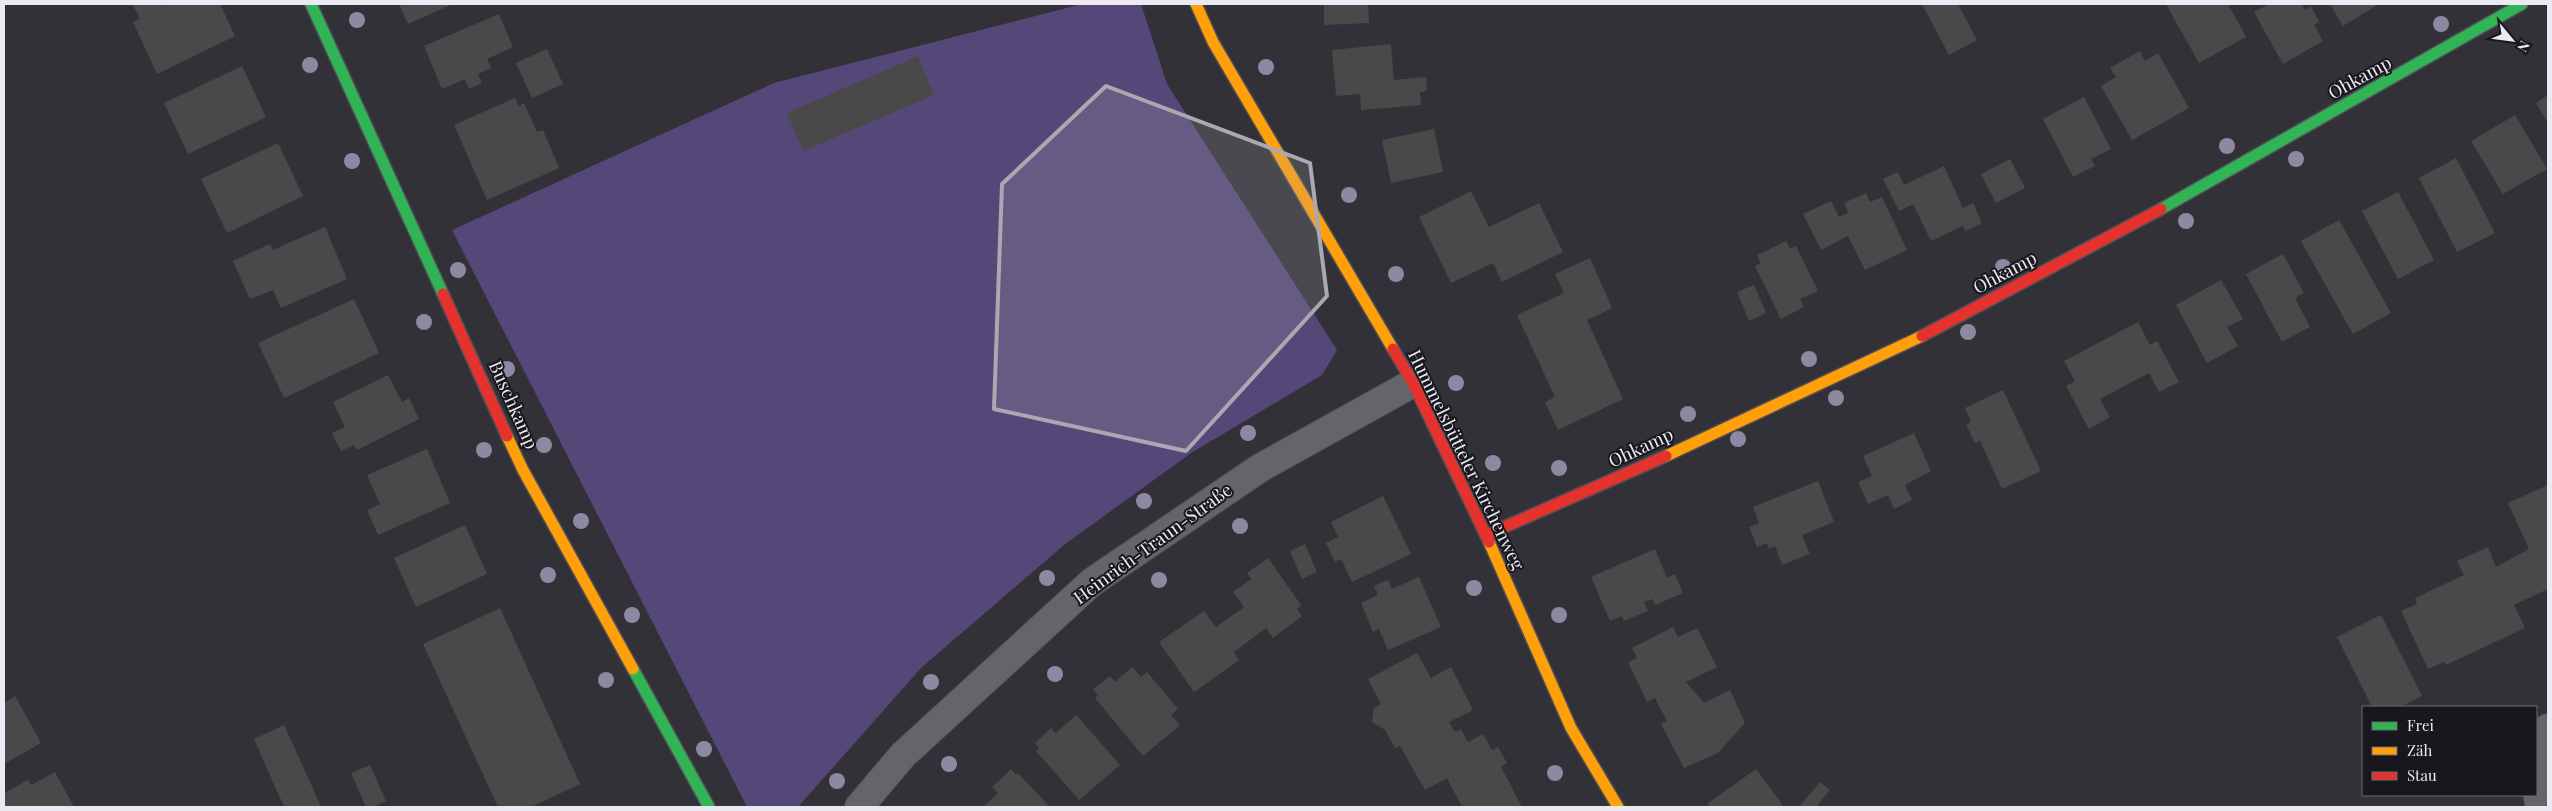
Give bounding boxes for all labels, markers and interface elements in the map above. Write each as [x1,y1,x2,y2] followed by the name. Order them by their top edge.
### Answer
[2487,15,2537,65] north arrow
[2513,38,2535,56] text: N
[2324,50,2395,104] street label: Ohkamp
[1968,245,2041,299] street label: Ohkamp
[1403,345,1531,574] street label: Hummelsbütteler Kirchenweg
[484,357,544,452] street label: Buschkamp
[1604,422,1677,473] street label: Ohkamp
[1068,477,1237,609] street label: Heinrich-Traun-Straße
[2362,706,2537,796] legend
[2407,715,2435,735] text: Frei
[2407,740,2432,760] text: Zäh
[2407,765,2437,785] text: Stau

